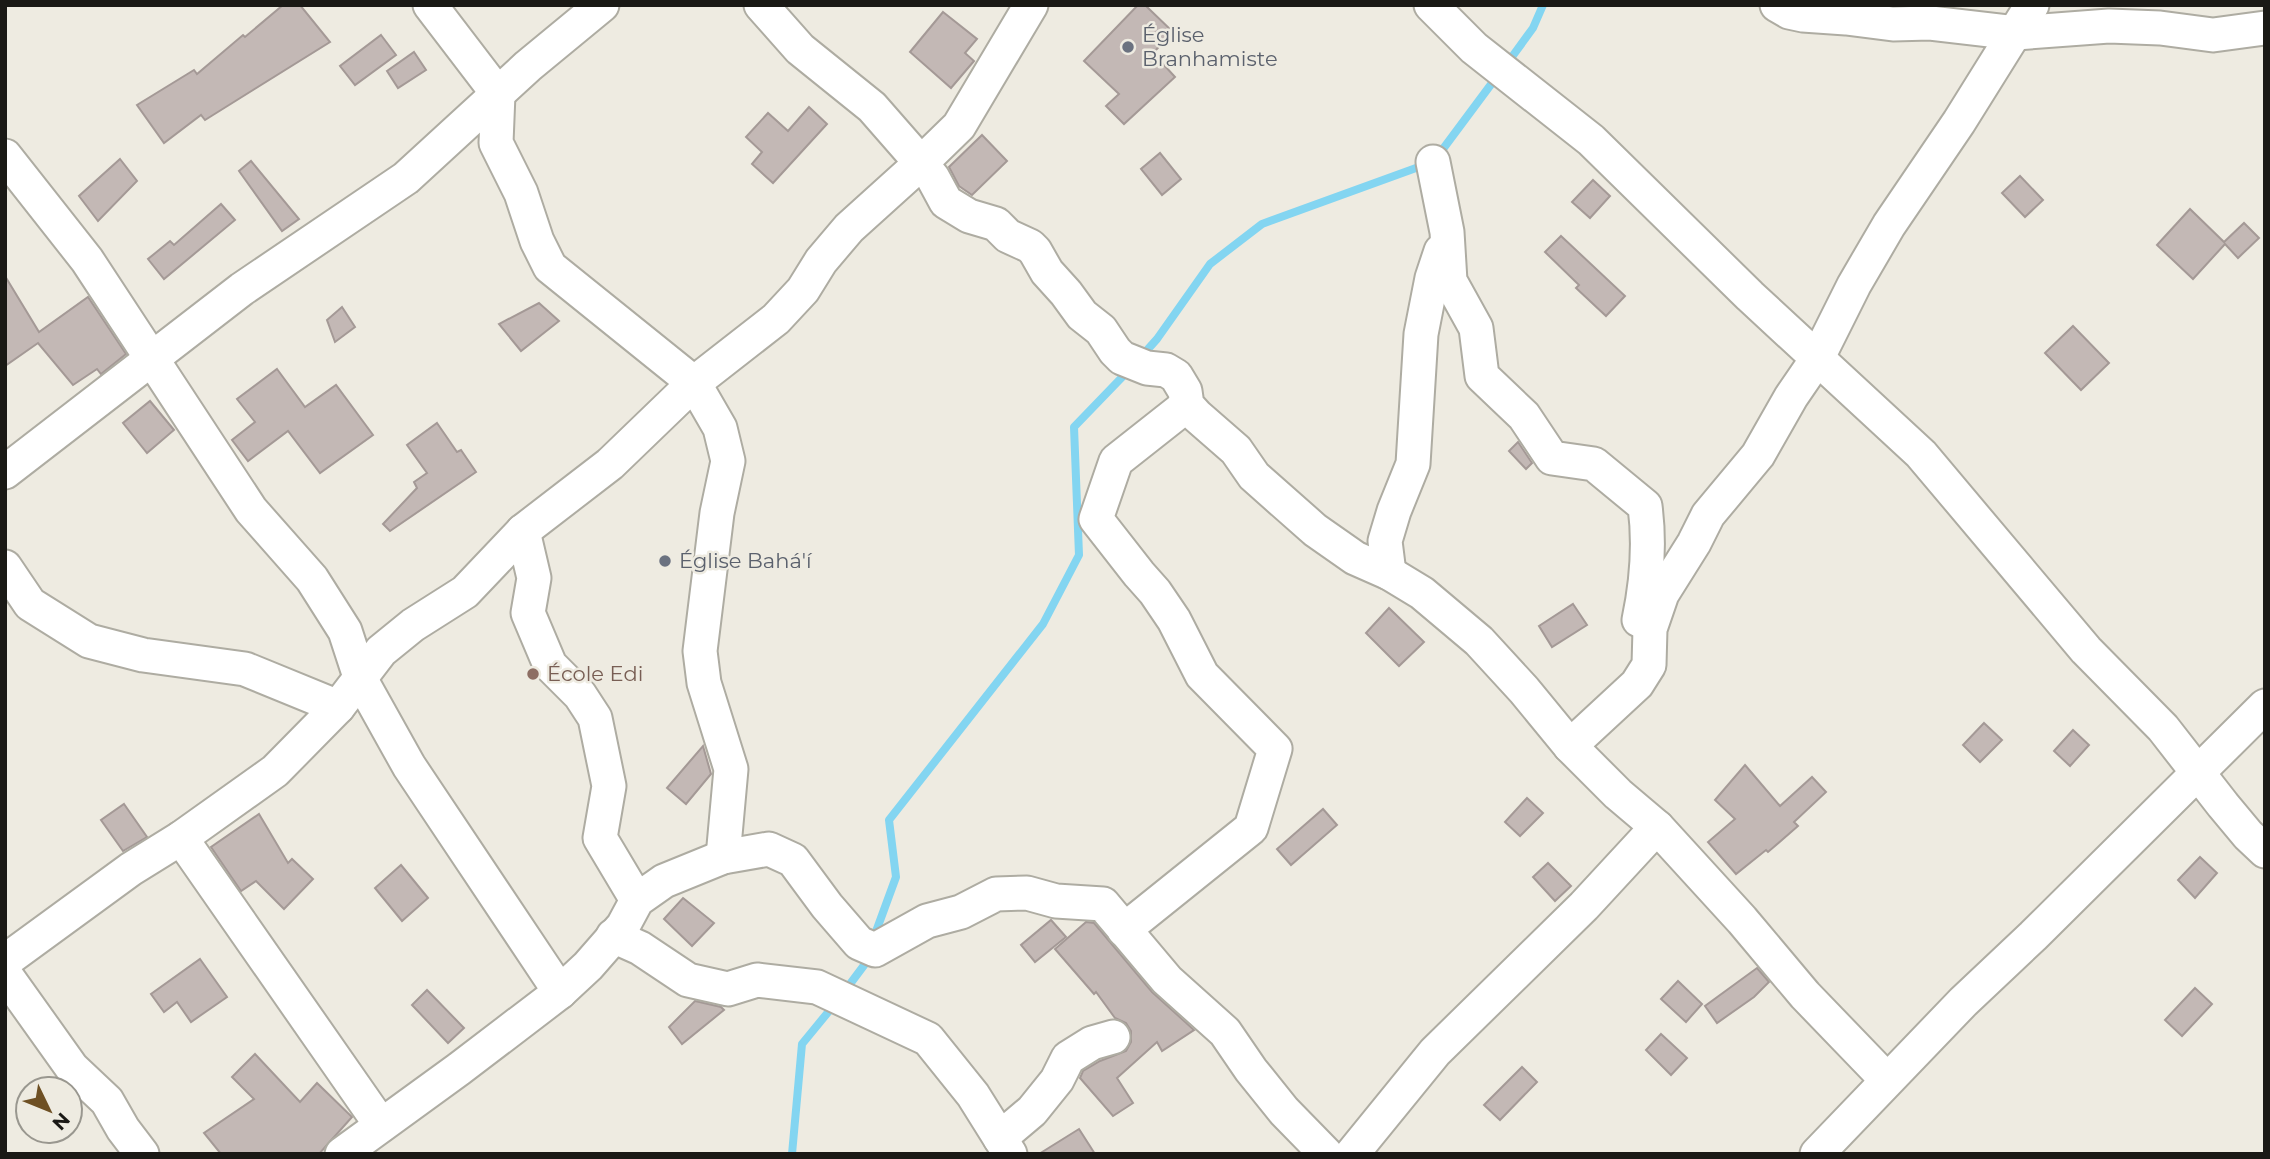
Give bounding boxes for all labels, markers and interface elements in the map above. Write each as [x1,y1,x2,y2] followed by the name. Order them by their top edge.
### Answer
[1142,22,1278,71] place label: Église Branhamiste
[1120,39,1136,55] marker: Église Branhamiste
[679,548,813,573] place label: Église Bahá'í
[657,553,673,569] marker: Église Bahá'í
[547,661,643,686] place label: École Edi
[525,666,541,682] marker: École Edi
[14,1075,84,1145] north arrow
[47,1108,75,1135] text: N

